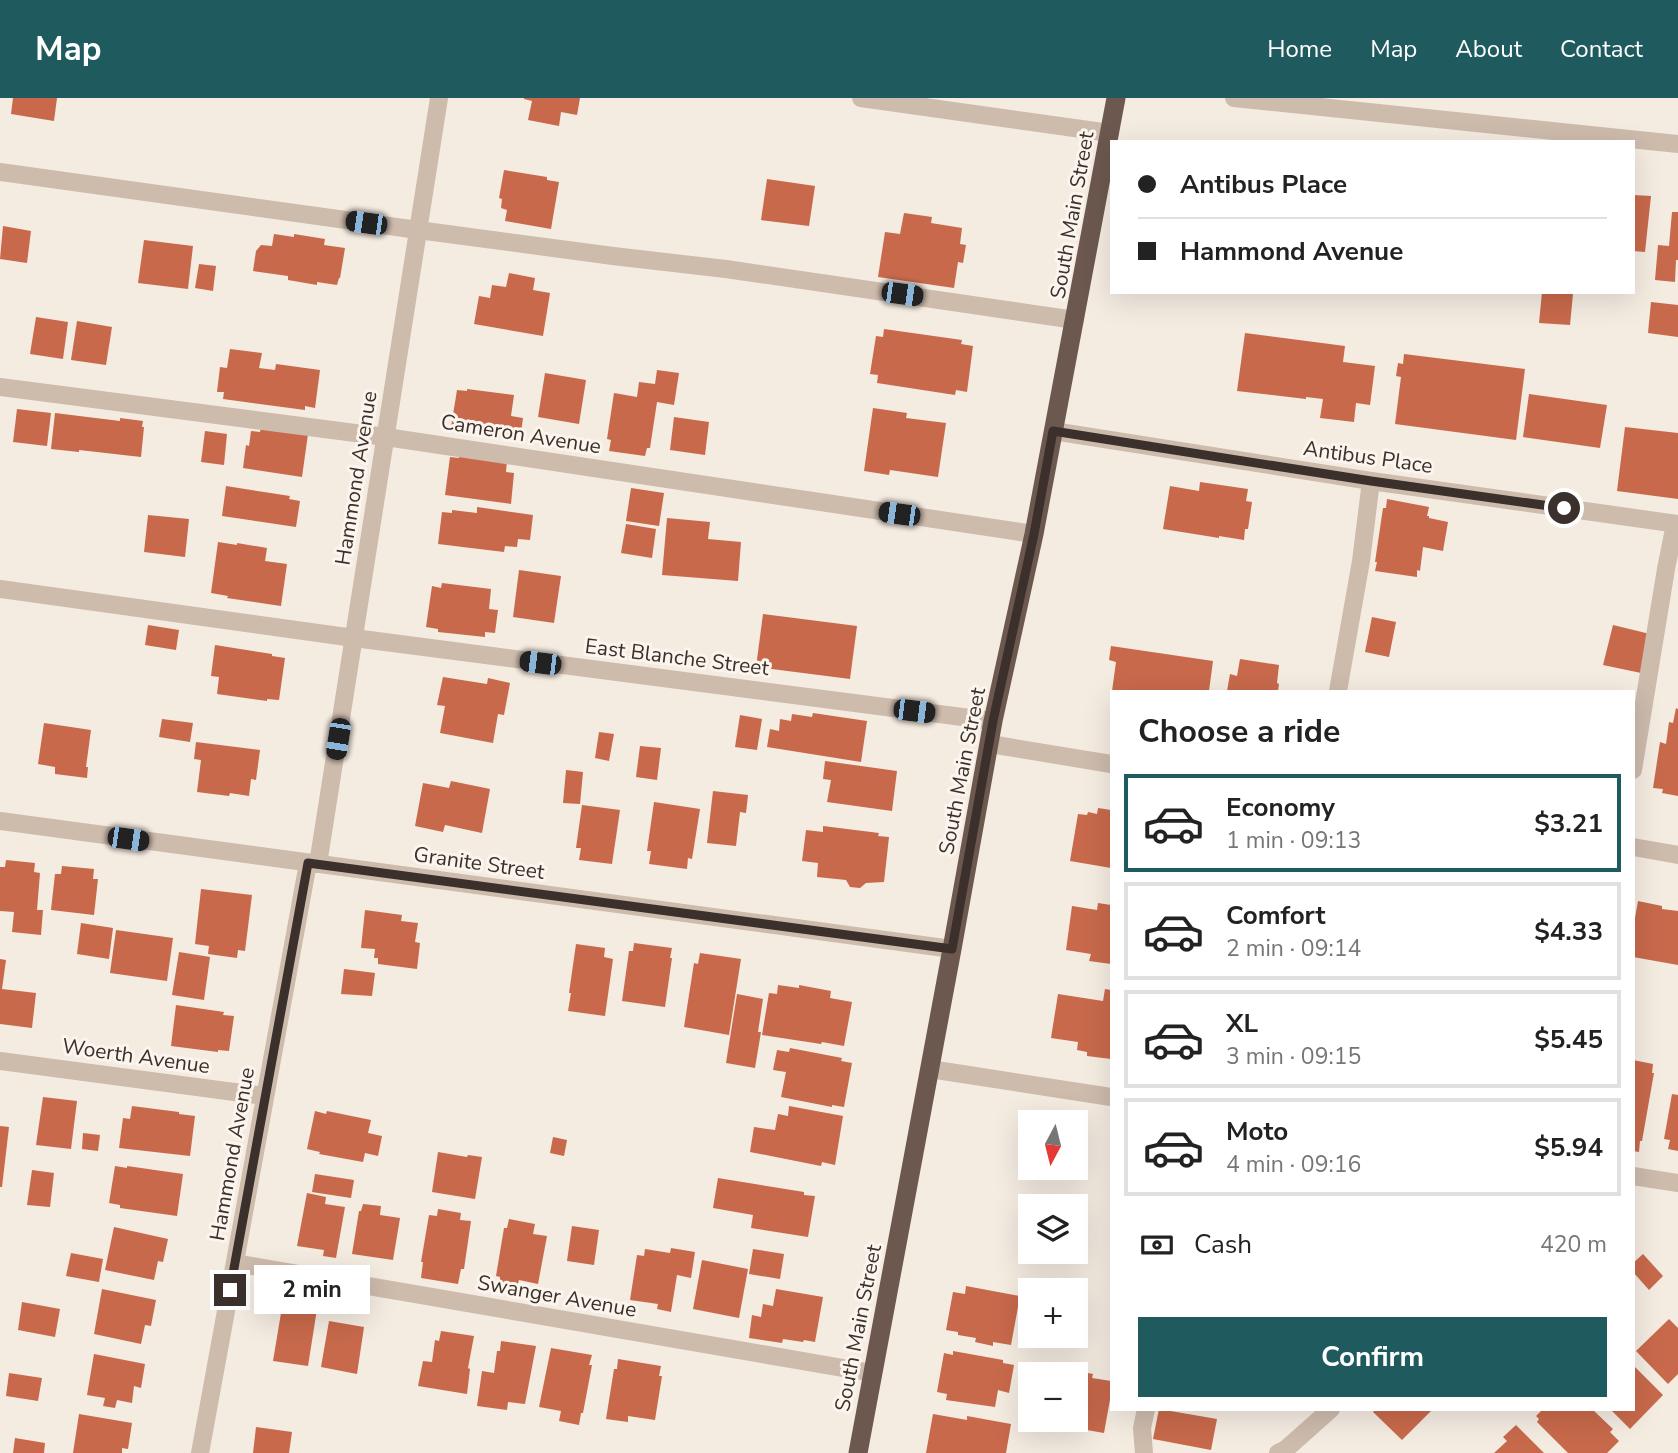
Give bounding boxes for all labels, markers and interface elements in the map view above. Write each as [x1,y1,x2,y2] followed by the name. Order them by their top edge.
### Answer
[35,27,102,72] text: Map
[1267,33,1332,65] text: Home
[1370,33,1417,65] text: Map
[1455,33,1522,65] text: About
[1560,33,1643,65] text: Contact
[1043,128,1101,301] street label: South Main Street
[1180,167,1347,202] text: Antibus Place
[344,210,389,236] car
[1180,234,1403,269] text: Hammond Avenue
[880,281,925,307] car
[328,389,384,567] street label: Hammond Avenue
[439,408,603,460] street label: Cameron Avenue
[1302,434,1434,480] street label: Antibus Place
[1548,492,1580,524] route start
[877,501,922,527] car
[584,632,771,682] street label: East Blanche Street
[518,650,563,676] car
[932,684,992,857] street label: South Main Street
[892,698,937,724] car
[1138,710,1340,753] text: Choose a ride
[325,717,352,761] car
[1226,790,1335,825] text: Economy
[1142,792,1205,855] icon: car
[1534,806,1603,841] text: $3.21
[1226,825,1361,856] text: 1 min · 09:13
[106,826,151,852] car
[412,840,547,886] street label: Granite Street
[1226,898,1326,933] text: Comfort
[1142,900,1205,963] icon: car
[1534,914,1603,949] text: $4.33
[1226,933,1361,964] text: 2 min · 09:14
[1226,1006,1258,1041] text: XL
[1142,1008,1205,1071] icon: car
[1534,1022,1603,1057] text: $5.45
[60,1032,212,1080] street label: Woerth Avenue
[1226,1041,1361,1072] text: 3 min · 09:15
[203,1065,261,1243] street label: Hammond Avenue
[1018,1110,1088,1180] north arrow
[1018,1110,1088,1432] map controls
[1226,1114,1288,1149] text: Moto
[1142,1116,1205,1179] icon: car
[1534,1130,1603,1165] text: $5.94
[1226,1149,1361,1180] text: 4 min · 09:16
[1018,1194,1088,1264] button: layers
[1138,1226,1176,1264] icon: cash
[1194,1227,1252,1262] text: Cash
[1540,1229,1607,1260] text: 420 m
[828,1241,888,1414] street label: South Main Street
[254,1266,370,1314] callout: 2 min
[475,1268,639,1324] street label: Swanger Avenue
[214,1274,246,1306] route end
[282,1274,342,1305] text: 2 min
[1018,1278,1088,1348] button: +
[1138,1317,1607,1397] button: Confirm
[1018,1362,1088,1432] button: −

